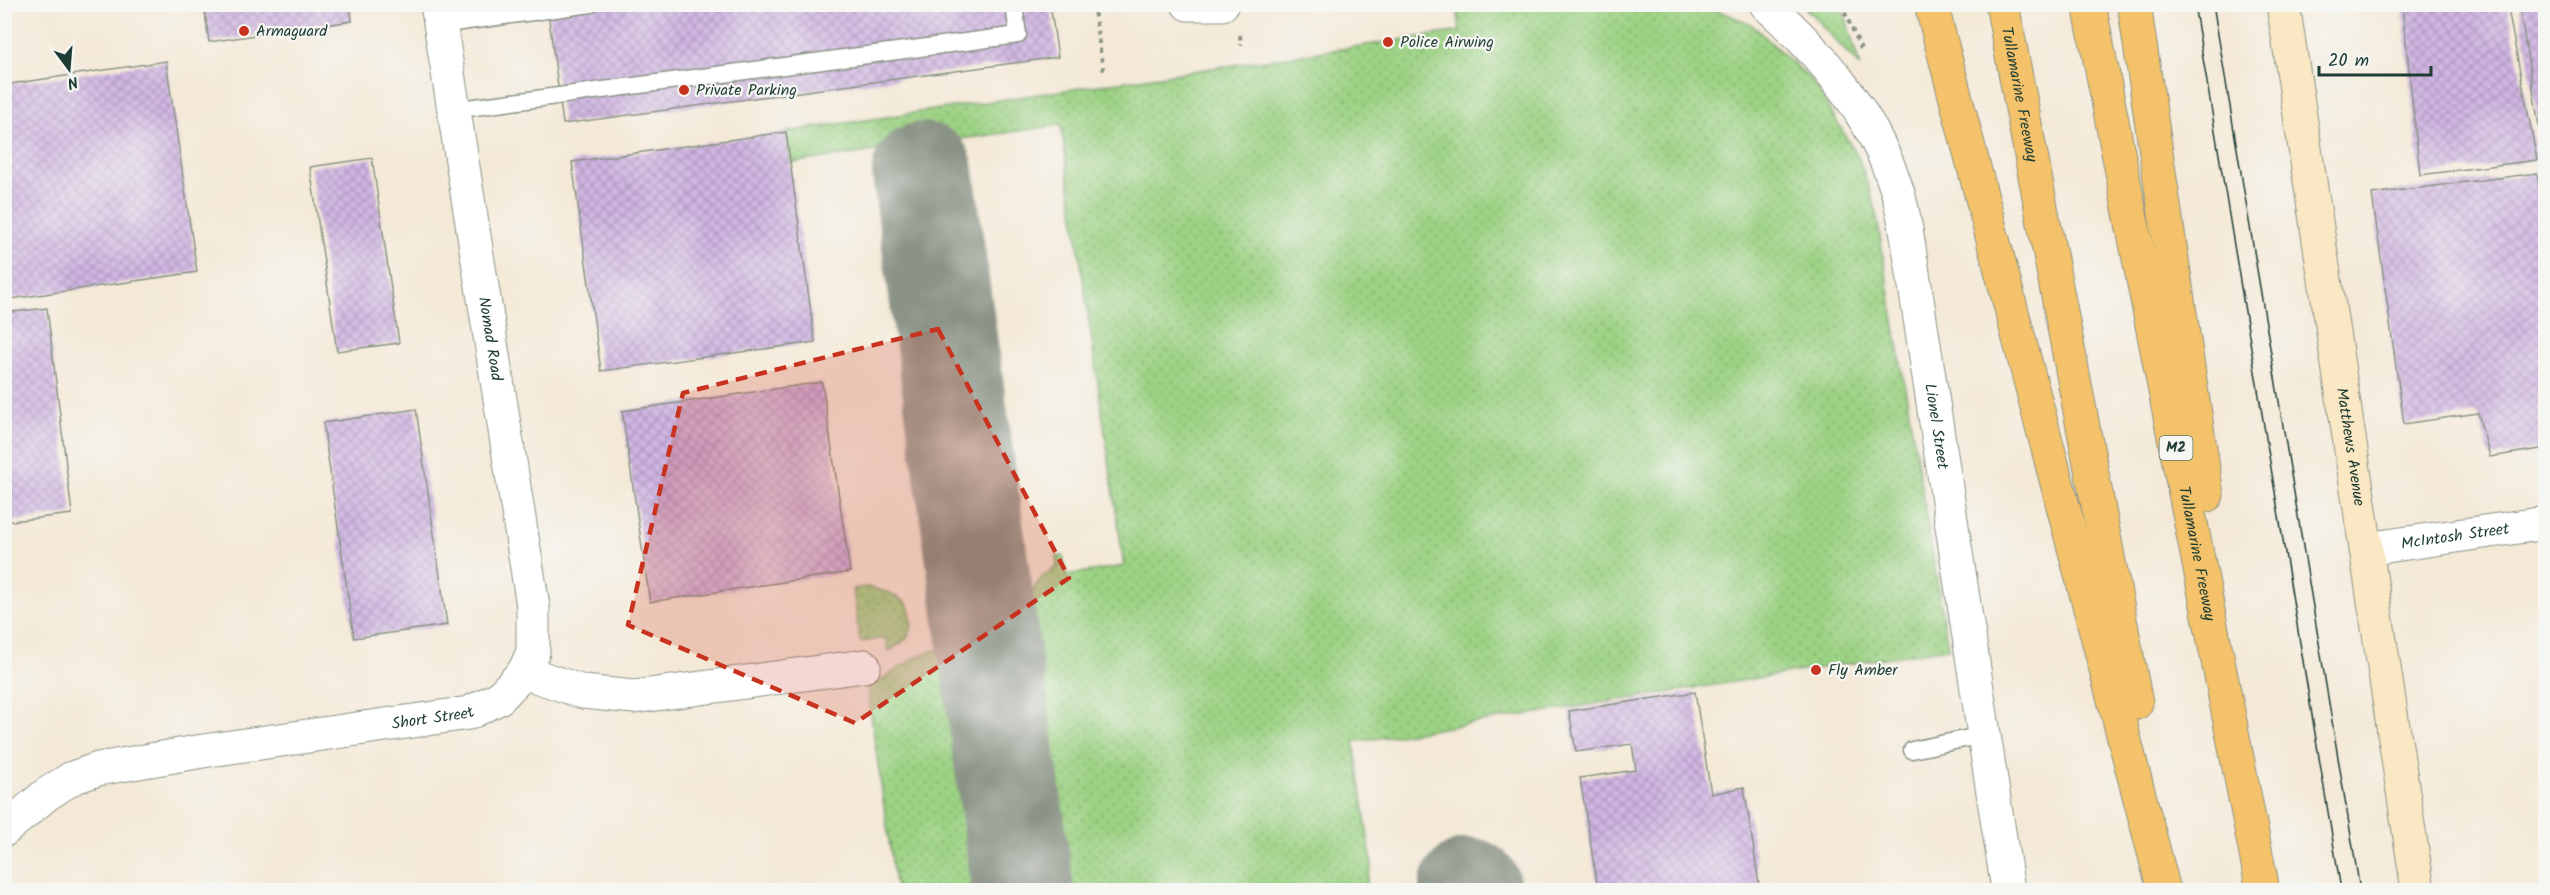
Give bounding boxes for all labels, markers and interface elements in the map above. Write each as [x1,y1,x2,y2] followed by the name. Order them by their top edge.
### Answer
[256,19,328,44] place label: Armaguard
[237,24,251,38] marker: Armaguard
[1994,25,2045,164] street label: Tullamarine Freeway
[1400,30,1494,55] place label: Police Airwing
[1381,35,1395,49] marker: Police Airwing
[39,39,99,99] north arrow
[2319,39,2432,77] scale bar
[2328,47,2369,76] text: 20 m
[64,69,81,95] text: N
[696,78,797,103] place label: Private Parking
[677,83,691,97] marker: Private Parking
[471,295,510,384] street label: Nomad Road
[1918,382,1956,472] street label: Lionel Street
[2329,386,2372,508] street label: Matthews Avenue
[2160,436,2192,460] road number: M2
[2171,484,2222,624] street label: Tullamarine Freeway
[2399,516,2512,556] street label: McIntosh Street
[1828,658,1899,683] place label: Fly Amber
[1809,663,1823,677] marker: Fly Amber
[390,699,480,736] street label: Short Street

